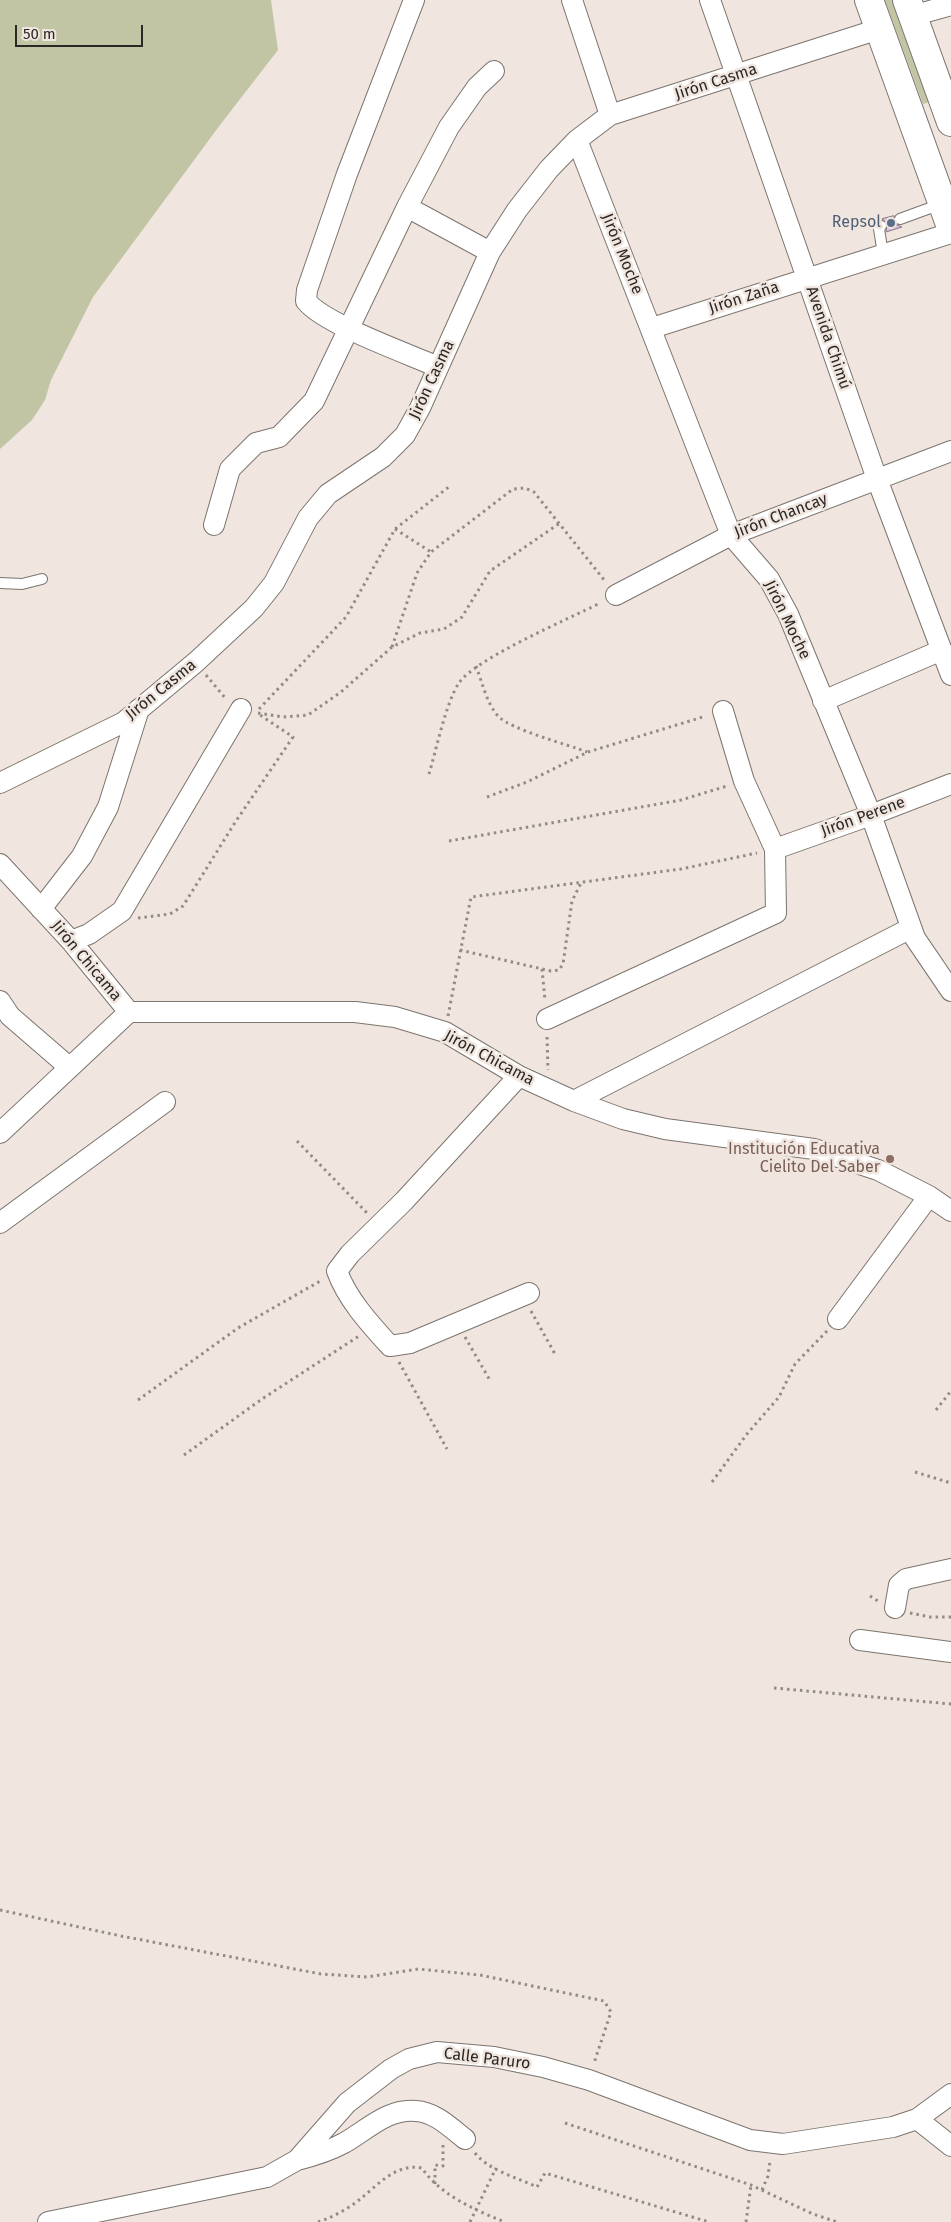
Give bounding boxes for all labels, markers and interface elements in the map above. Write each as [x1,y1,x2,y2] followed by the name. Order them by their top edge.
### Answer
[18,15,145,47] scale bar
[23,25,56,43] text: 50 m
[672,60,760,104] street label: Jirón Casma
[597,211,647,297] street label: Jirón Moche
[832,213,881,233] place label: Repsol
[885,217,897,229] marker: Repsol
[706,278,782,318] street label: Jirón Zaña
[801,284,855,392] street label: Avenida Chimú
[405,337,459,423] street label: Jirón Casma
[732,489,830,543] street label: Jirón Chancay
[760,577,814,663] street label: Jirón Moche
[122,656,200,724] street label: Jirón Casma
[818,793,908,841] street label: Jirón Perene
[47,917,125,1005] street label: Jirón Chicama
[441,1026,537,1090] street label: Jirón Chicama
[728,1140,880,1178] place label: Institución Educativa Cielito Del Saber
[884,1153,896,1165] marker: Institución Educativa Cielito Del Saber
[443,2044,531,2074] street label: Calle Paruro

